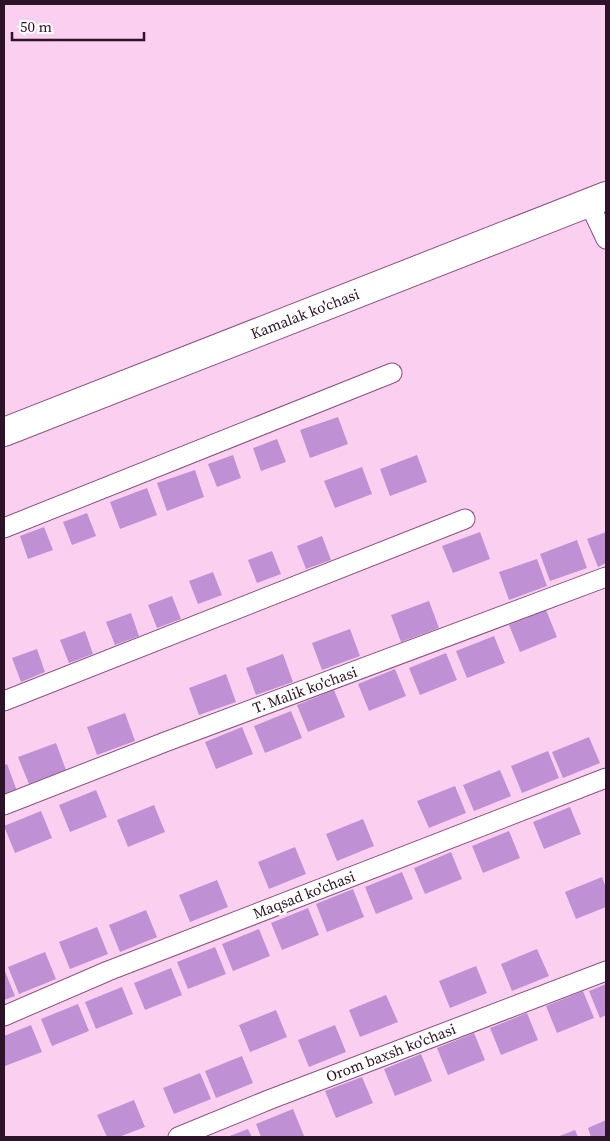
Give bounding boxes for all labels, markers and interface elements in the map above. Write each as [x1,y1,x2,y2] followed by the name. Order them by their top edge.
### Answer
[12,10,145,42] scale bar
[20,16,52,37] text: 50 m
[248,283,362,344] street label: Kamalak ko'chasi
[250,661,360,718] street label: T. Malik ko'chasi
[250,865,358,924] street label: Maqsad ko'chasi
[323,1018,459,1087] street label: Orom baxsh ko'chasi

